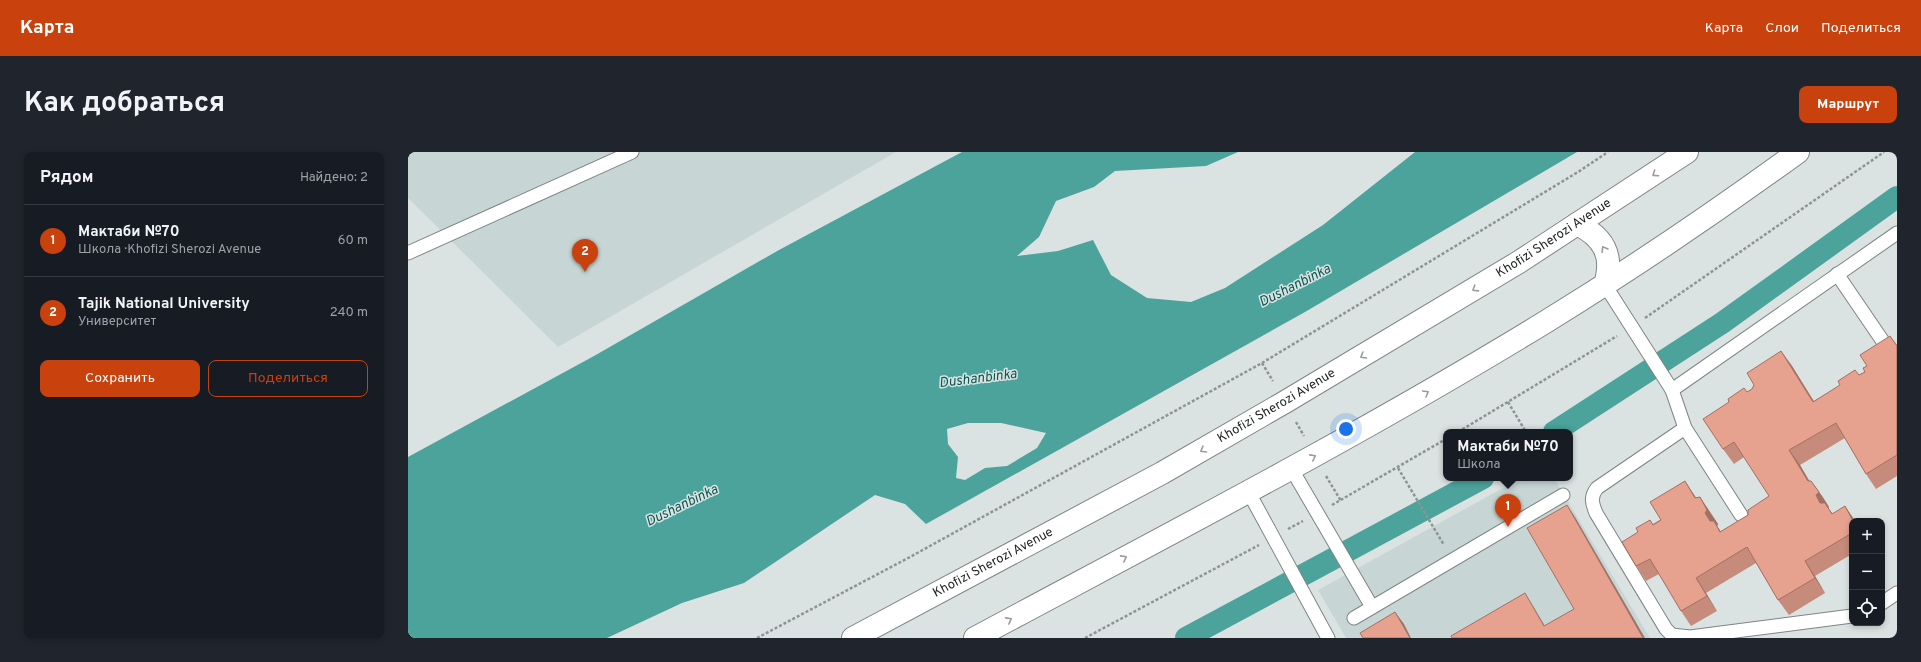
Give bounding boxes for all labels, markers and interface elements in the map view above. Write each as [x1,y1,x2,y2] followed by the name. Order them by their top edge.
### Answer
[20,16,74,40] text: Карта
[1705,20,1743,37] text: Карта
[1765,20,1799,37] text: Слои
[1821,20,1901,37] text: Поделиться
[24,86,225,122] text: Как добраться
[1799,86,1897,123] button: Маршрут
[40,167,93,189] text: Рядом
[1652,169,1659,177] one-way arrow
[300,170,368,186] text: Найдено: 2
[1493,196,1615,282] street label: Khofizi Sherozi Avenue
[78,223,180,242] text: Мактаби №70
[50,233,56,249] text: 1
[338,233,368,249] text: 60 m
[572,239,598,272] pin: 2
[78,242,261,258] text: Школа · Khofizi Sherozi Avenue
[1602,246,1609,253] one-way arrow
[1256,260,1334,311] water label: Dushanbinka
[1472,284,1479,292] one-way arrow
[78,295,250,314] text: Tajik National University
[49,305,57,321] text: 2
[330,305,368,321] text: 240 m
[78,314,156,330] text: Университет
[1360,351,1367,358] one-way arrow
[40,360,200,397] button: Сохранить
[208,360,368,397] button: Поделиться
[1215,365,1339,447] street label: Khofizi Sherozi Avenue
[938,366,1019,392] water label: Dushanbinka
[1422,391,1429,398] one-way arrow
[1336,419,1356,439] your location
[1443,429,1573,481] popup
[1457,438,1559,457] text: Мактаби №70
[1200,445,1207,452] one-way arrow
[1308,454,1316,461] one-way arrow
[1457,457,1500,473] text: Школа
[643,481,722,531] water label: Dushanbinka
[1495,494,1521,527] pin: 1
[1849,518,1885,626] map controls
[1849,518,1885,554] button: +
[930,524,1056,602] street label: Khofizi Sherozi Avenue
[1849,554,1885,590] button: −
[1120,555,1127,563] one-way arrow
[1849,590,1885,626] button: locate
[1005,617,1013,624] one-way arrow

